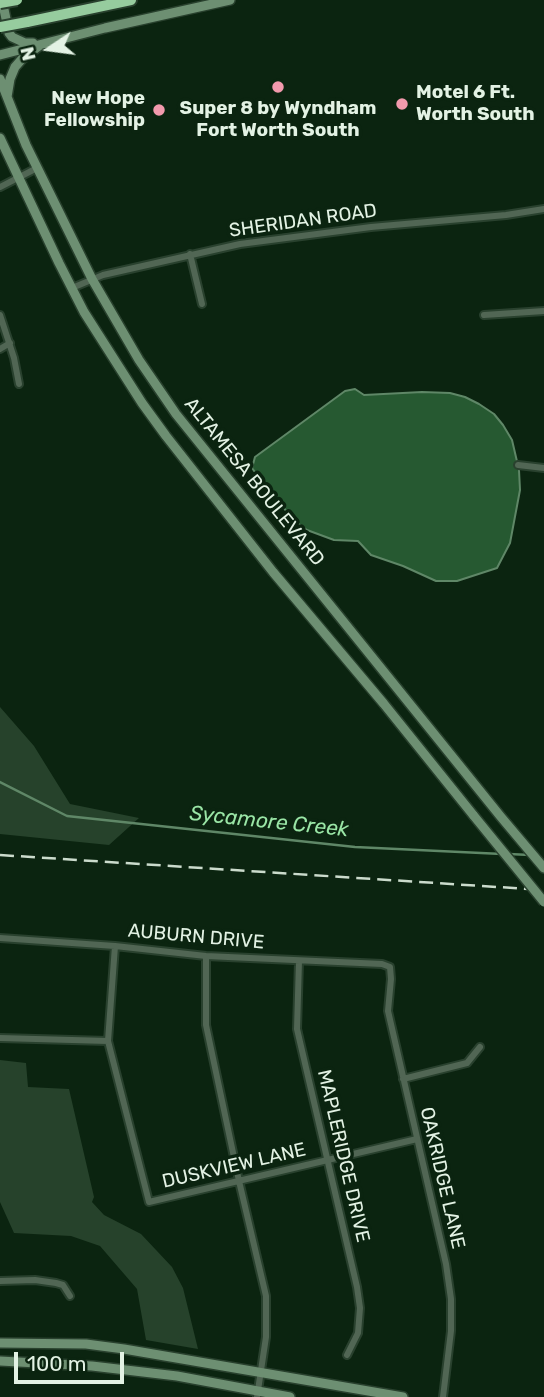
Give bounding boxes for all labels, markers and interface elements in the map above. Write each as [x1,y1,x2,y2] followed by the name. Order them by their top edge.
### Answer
[14,14,84,84] north arrow
[15,45,41,63] text: N
[270,79,286,95] marker: Super 8 by Wyndham Fort Worth South
[416,82,535,126] place label: Motel 6 Ft. Worth South
[44,88,145,132] place label: New Hope Fellowship
[394,96,410,112] marker: Motel 6 Ft. Worth South
[180,98,376,142] place label: Super 8 by Wyndham Fort Worth South
[151,102,167,118] marker: New Hope Fellowship
[228,199,378,243] street label: SHERIDAN ROAD
[179,393,329,571] street label: ALTAMESA BOULEVARD
[188,801,350,843] water label: Sycamore Creek
[127,920,265,954] street label: AUBURN DRIVE
[312,1067,374,1245] street label: MAPLERIDGE DRIVE
[415,1105,469,1251] street label: OAKRIDGE LANE
[160,1138,308,1194] street label: DUSKVIEW LANE
[18,1338,128,1382] scale bar
[27,1351,86,1376] text: 100 m

